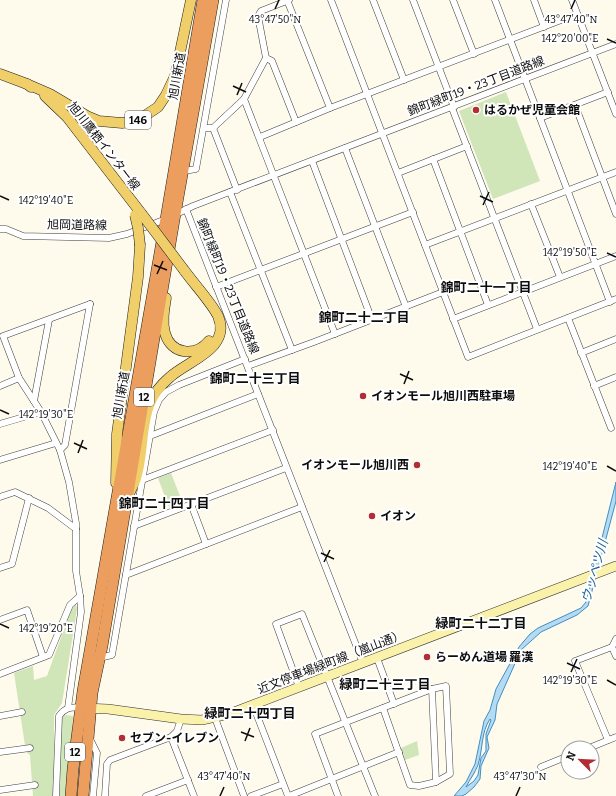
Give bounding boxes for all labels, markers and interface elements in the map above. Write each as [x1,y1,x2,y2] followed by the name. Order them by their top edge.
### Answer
[249,14,301,26] text: 43°47'50"N
[544,14,598,26] text: 43°47'40"N
[542,33,598,45] text: 142°20'00"E
[166,51,188,101] street label: 旭川新道
[406,53,546,119] street label: 錦町緑町19・23丁目道路線
[65,99,143,193] street label: 旭川鷹栖インター線
[484,103,580,117] place label: はるかぜ児童会館
[471,105,481,115] marker: はるかぜ児童会館
[125,111,151,129] road number: 146
[19,195,73,207] text: 142°19'40"E
[194,216,262,356] street label: 錦町緑町19・23丁目道路線
[47,217,107,233] street label: 旭岡道路線
[543,247,597,259] text: 142°19'50"E
[440,280,532,295] district label: 錦町二十一丁目
[318,310,410,325] district label: 錦町二十二丁目
[110,370,132,420] street label: 旭川新道
[209,371,301,386] district label: 錦町二十三丁目
[134,388,154,406] road number: 12
[371,389,515,403] place label: イオンモール旭川西駐車場
[358,391,368,401] marker: イオンモール旭川西駐車場
[19,409,73,421] text: 142°19'30"E
[301,458,409,472] place label: イオンモール旭川西
[412,460,422,470] marker: イオンモール旭川西
[543,461,597,473] text: 142°19'40"E
[118,496,210,511] district label: 錦町二十四丁目
[380,509,416,523] place label: イオン
[367,511,377,521] marker: イオン
[578,536,611,604] water label: ウッペツ川
[434,616,527,631] district label: 緑町二十二丁目
[19,623,73,635] text: 142°19'20"E
[256,628,406,696] street label: 近文停車場緑町線（嵐山通）
[435,650,533,664] place label: らーめん道場 羅漢
[422,652,432,662] marker: らーめん道場 羅漢
[543,675,597,687] text: 142°19'30"E
[338,677,431,692] district label: 緑町二十三丁目
[203,706,296,721] district label: 緑町二十四丁目
[130,731,219,745] place label: セブン-イレブン
[117,733,127,743] marker: セブン-イレブン
[560,740,600,780] north arrow
[65,743,85,761] road number: 12
[564,749,579,763] text: N
[197,771,251,783] text: 43°47'40"N
[494,771,547,783] text: 43°47'30"N

